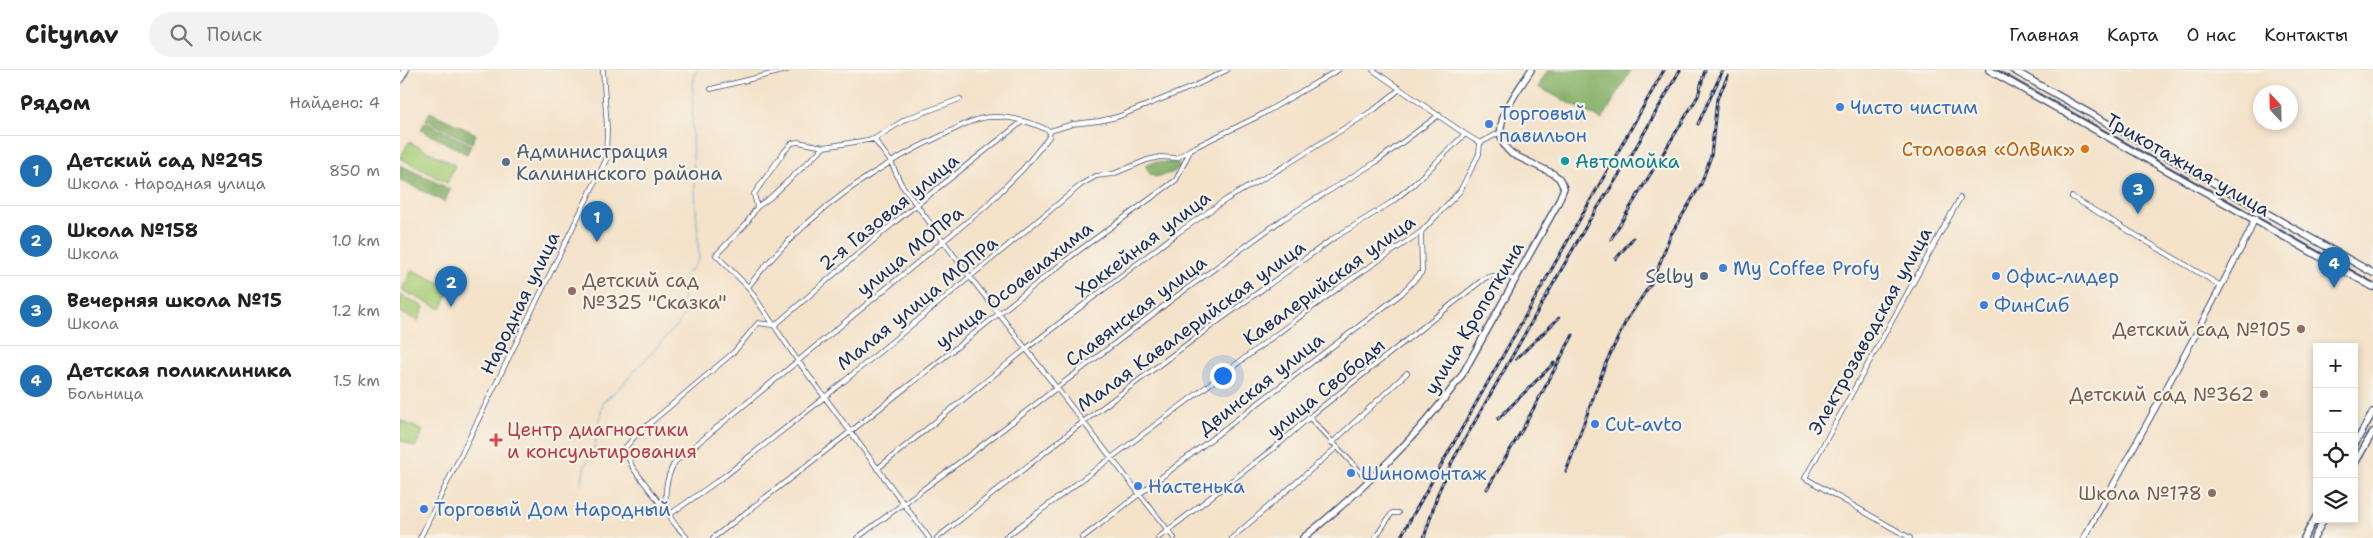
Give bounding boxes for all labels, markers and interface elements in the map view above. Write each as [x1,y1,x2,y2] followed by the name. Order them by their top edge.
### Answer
[149,12,499,57] search box
[25,19,119,51] text: Citynav
[167,21,195,49] icon: search
[207,22,262,47] text: Поиск
[2009,23,2079,47] text: Главная
[2107,23,2159,47] text: Карта
[2187,23,2236,47] text: О нас
[2264,23,2348,47] text: Контакты
[2253,85,2298,130] north arrow
[20,89,90,117] text: Рядом
[289,92,380,113] text: Найдено: 4
[1850,95,1978,120] place label: Чисто чистим
[1499,101,1587,148] place label: Торговый павильон
[1834,101,1846,113] marker: Чисто чистим
[2101,108,2275,222] street label: Трикотажная улица
[1483,118,1495,130] marker: Торговый павильон
[1902,137,2075,162] place label: Столовая «ОлВик»
[516,139,722,186] place label: Администрация Калининского района
[2079,143,2091,155] marker: Столовая «ОлВик»
[67,148,263,173] text: Детский сад №295
[814,148,964,276] street label: 2-я Газовая улица
[1575,149,1680,174] place label: Автомойка
[1559,155,1571,167] marker: Автомойка
[500,156,512,168] marker: Администрация Калининского района
[32,160,40,181] text: 1
[329,160,380,181] text: 850 m
[67,173,266,194] text: Школа · Народная улица
[2122,173,2154,214] pin: 3
[1070,185,1216,303] street label: Хоккейная улица
[851,200,969,302] street label: улица МОПРа
[581,201,613,242] pin: 1
[1238,209,1420,351] street label: Кавалерийская улица
[930,216,1098,354] street label: улица Осоавиахима
[67,218,198,243] text: Школа №158
[1802,223,1938,439] street label: Электрозаводская улица
[475,227,566,379] street label: Народная улица
[30,230,42,251] text: 2
[332,230,380,251] text: 1.0 km
[831,230,1003,376] street label: Малая улица МОПРа
[1072,234,1310,417] street label: Малая Кавалерийская улица
[1418,237,1530,399] street label: улица Кропоткина
[67,243,119,264] text: Школа
[2318,247,2350,288] pin: 4
[1060,250,1212,372] street label: Славянская улица
[1733,256,1880,281] place label: My Coffee Profy
[1717,262,1729,274] marker: My Coffee Profy
[1645,264,1694,289] place label: Selby
[2006,264,2119,289] place label: Офис-лидер
[435,266,467,307] pin: 2
[582,268,727,315] place label: Детский сад №325 "Сказка"
[1698,270,1710,282] marker: Selby
[1990,270,2002,282] marker: Офис-лидер
[566,285,578,297] marker: Детский сад №325 "Сказка"
[67,288,282,313] text: Вечерняя школа №15
[1994,293,2069,318] place label: ФинСиб
[1978,299,1990,311] marker: ФинСиб
[30,300,42,321] text: 3
[332,300,380,321] text: 1.2 km
[67,313,119,334] text: Школа
[2112,317,2291,342] place label: Детский сад №105
[2295,323,2307,335] marker: Детский сад №105
[1193,327,1329,441] street label: Двинская улица
[1262,333,1390,443] street label: улица Свободы
[2313,343,2358,523] map controls
[2313,343,2358,388] button: +
[67,358,291,383] text: Детская поликлиника
[1210,363,1236,389] your location
[30,370,42,391] text: 4
[333,370,380,391] text: 1.5 km
[2069,382,2254,407] place label: Детский сад №362
[67,383,143,404] text: Больница
[2258,388,2270,400] marker: Детский сад №362
[2313,388,2358,433] button: −
[1605,412,1682,437] place label: Cut-avto
[507,417,697,464] place label: Центр диагностики и консультирования
[1589,418,1601,430] marker: Cut-avto
[489,433,503,447] marker: Центр диагностики и консультирования
[2313,433,2358,478] button: locate
[1361,461,1487,486] place label: Шиномонтаж
[1345,467,1357,479] marker: Шиномонтаж
[1148,474,1245,499] place label: Настенька
[2313,478,2358,523] button: layers
[1132,480,1144,492] marker: Настенька
[2078,481,2202,506] place label: Школа №178
[2206,487,2218,499] marker: Школа №178
[434,497,671,522] place label: Торговый Дом Народный
[418,503,430,515] marker: Торговый Дом Народный

